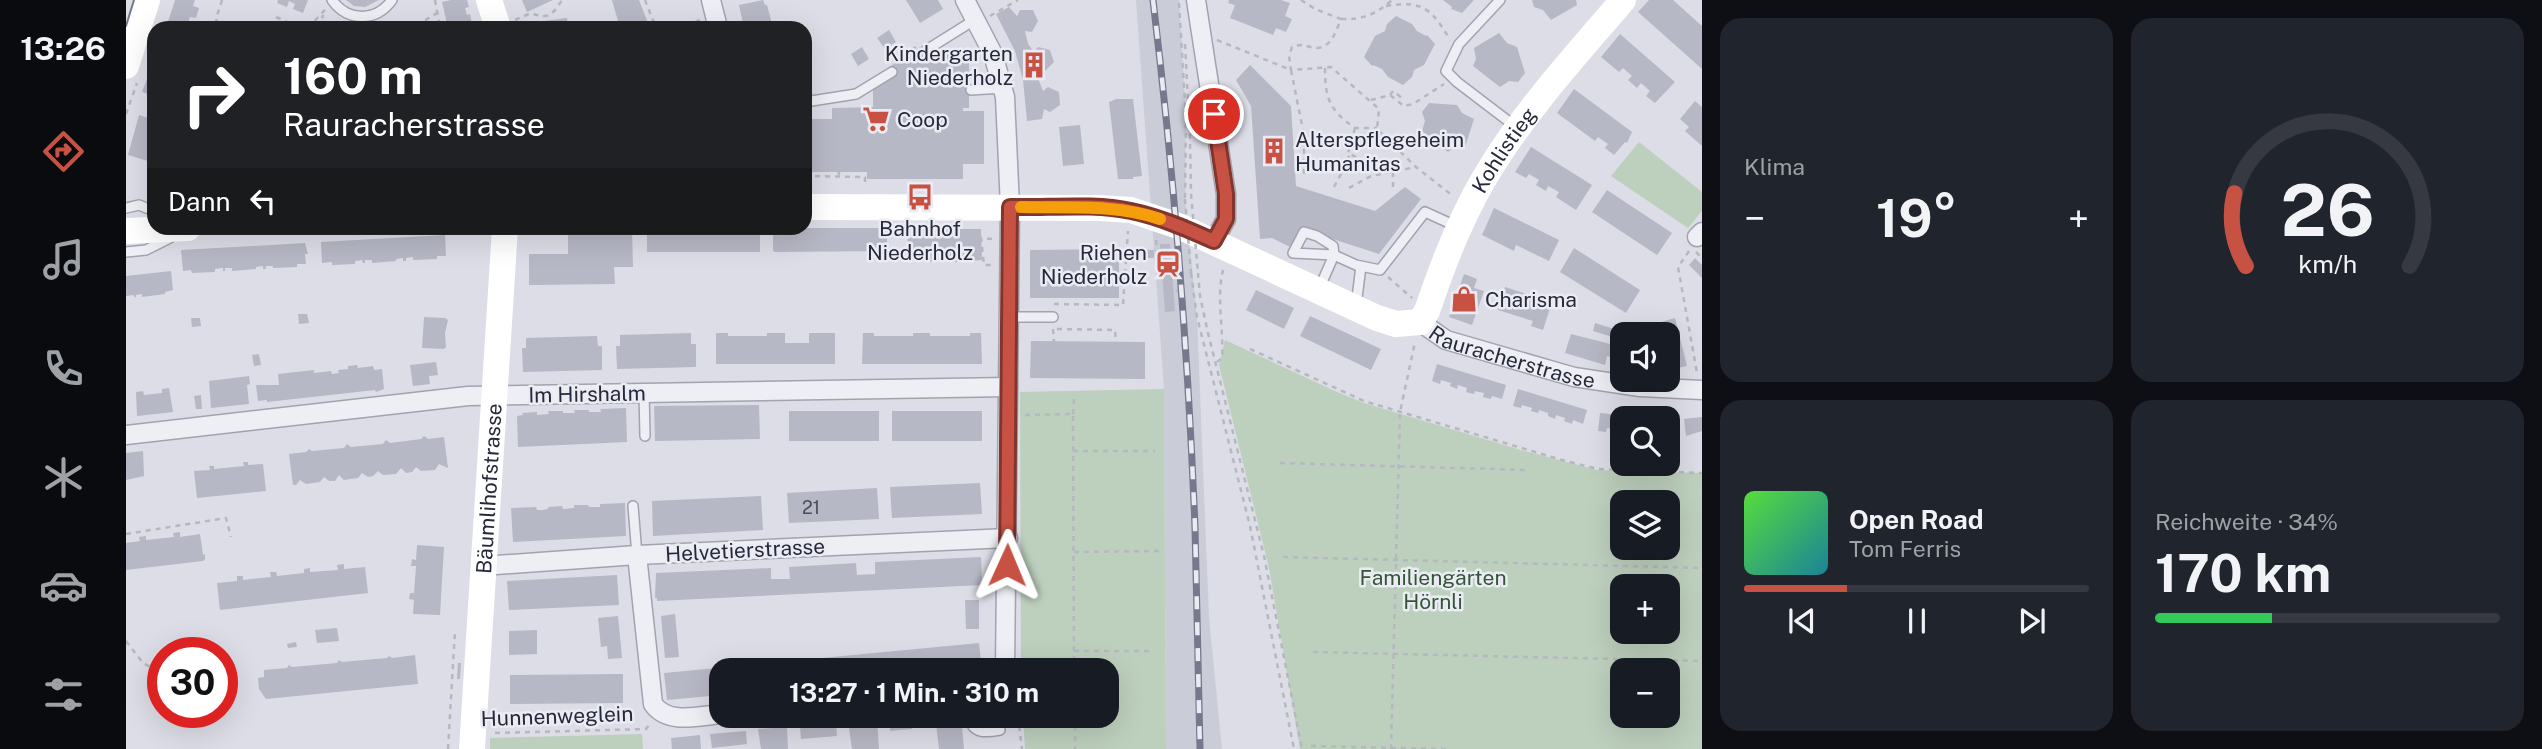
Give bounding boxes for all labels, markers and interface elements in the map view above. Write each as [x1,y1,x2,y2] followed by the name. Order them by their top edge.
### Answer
[20,30,106,67] text: 13:26
[885,41,1013,90] place label: Kindergarten Niederholz
[283,47,423,105] text: 160 m
[168,49,259,140] icon: right
[1019,50,1049,80] building icon: Kindergarten Niederholz
[1184,84,1244,144] pin
[1195,95,1233,133] icon: arrive
[1466,102,1541,197] street label: Kohlistieg
[861,104,891,134] supermarket icon: Coop
[283,106,545,143] text: Rauracherstrasse
[897,107,948,132] place label: Coop
[39,127,88,176] icon: directions
[1295,127,1464,176] place label: Alterspflegeheim Humanitas
[1259,136,1289,166] building icon: Alterspflegeheim Humanitas
[1744,153,1805,180] text: Klima
[2280,167,2375,252] text: 26
[244,182,282,220] icon: left
[905,182,935,212] bus stop icon: Bahnhof Niederholz
[168,186,230,217] text: Dann
[1876,188,1957,249] text: 19°
[1744,196,1765,241] text: −
[2068,196,2089,241] text: +
[867,216,973,265] place label: Bahnhof Niederholz
[39,235,88,284] icon: music
[1041,240,1147,289] place label: Riehen Niederholz
[1153,249,1183,279] station icon: Riehen Niederholz
[2298,249,2357,279] text: km/h
[1449,284,1479,314] shop icon: Charisma
[1485,287,1577,312] place label: Charisma
[1424,320,1597,393] street label: Rauracherstrasse
[1610,322,1680,728] map controls
[1610,322,1680,392] button: sound
[39,344,88,393] icon: phone
[528,380,646,408] street label: Im Hirshalm
[471,403,506,574] street label: Bäumlihofstrasse
[1610,406,1680,476] button: search
[39,453,88,502] icon: climate
[1610,490,1680,560] button: layers
[802,497,820,518] house number: 21
[1849,504,1984,535] text: Open Road
[2155,508,2338,535] text: Reichweite · 34%
[970,528,1044,602] position arrow
[664,533,826,567] street label: Helvetierstrasse
[1849,535,1961,562] text: Tom Ferris
[2155,543,2331,604] text: 170 km
[39,561,88,610] icon: car
[1359,565,1507,614] park label: Familiengärten Hörnli
[1610,574,1680,644] button: +
[1783,602,1821,640] icon: previous
[1898,602,1936,640] icon: pause
[2013,602,2051,640] icon: next
[147,637,238,728] speed limit sign: 30
[1610,658,1680,728] button: −
[39,670,88,719] icon: filters
[789,677,1039,708] text: 13:27 · 1 Min. · 310 m
[480,701,634,731] street label: Hunnenweglein

